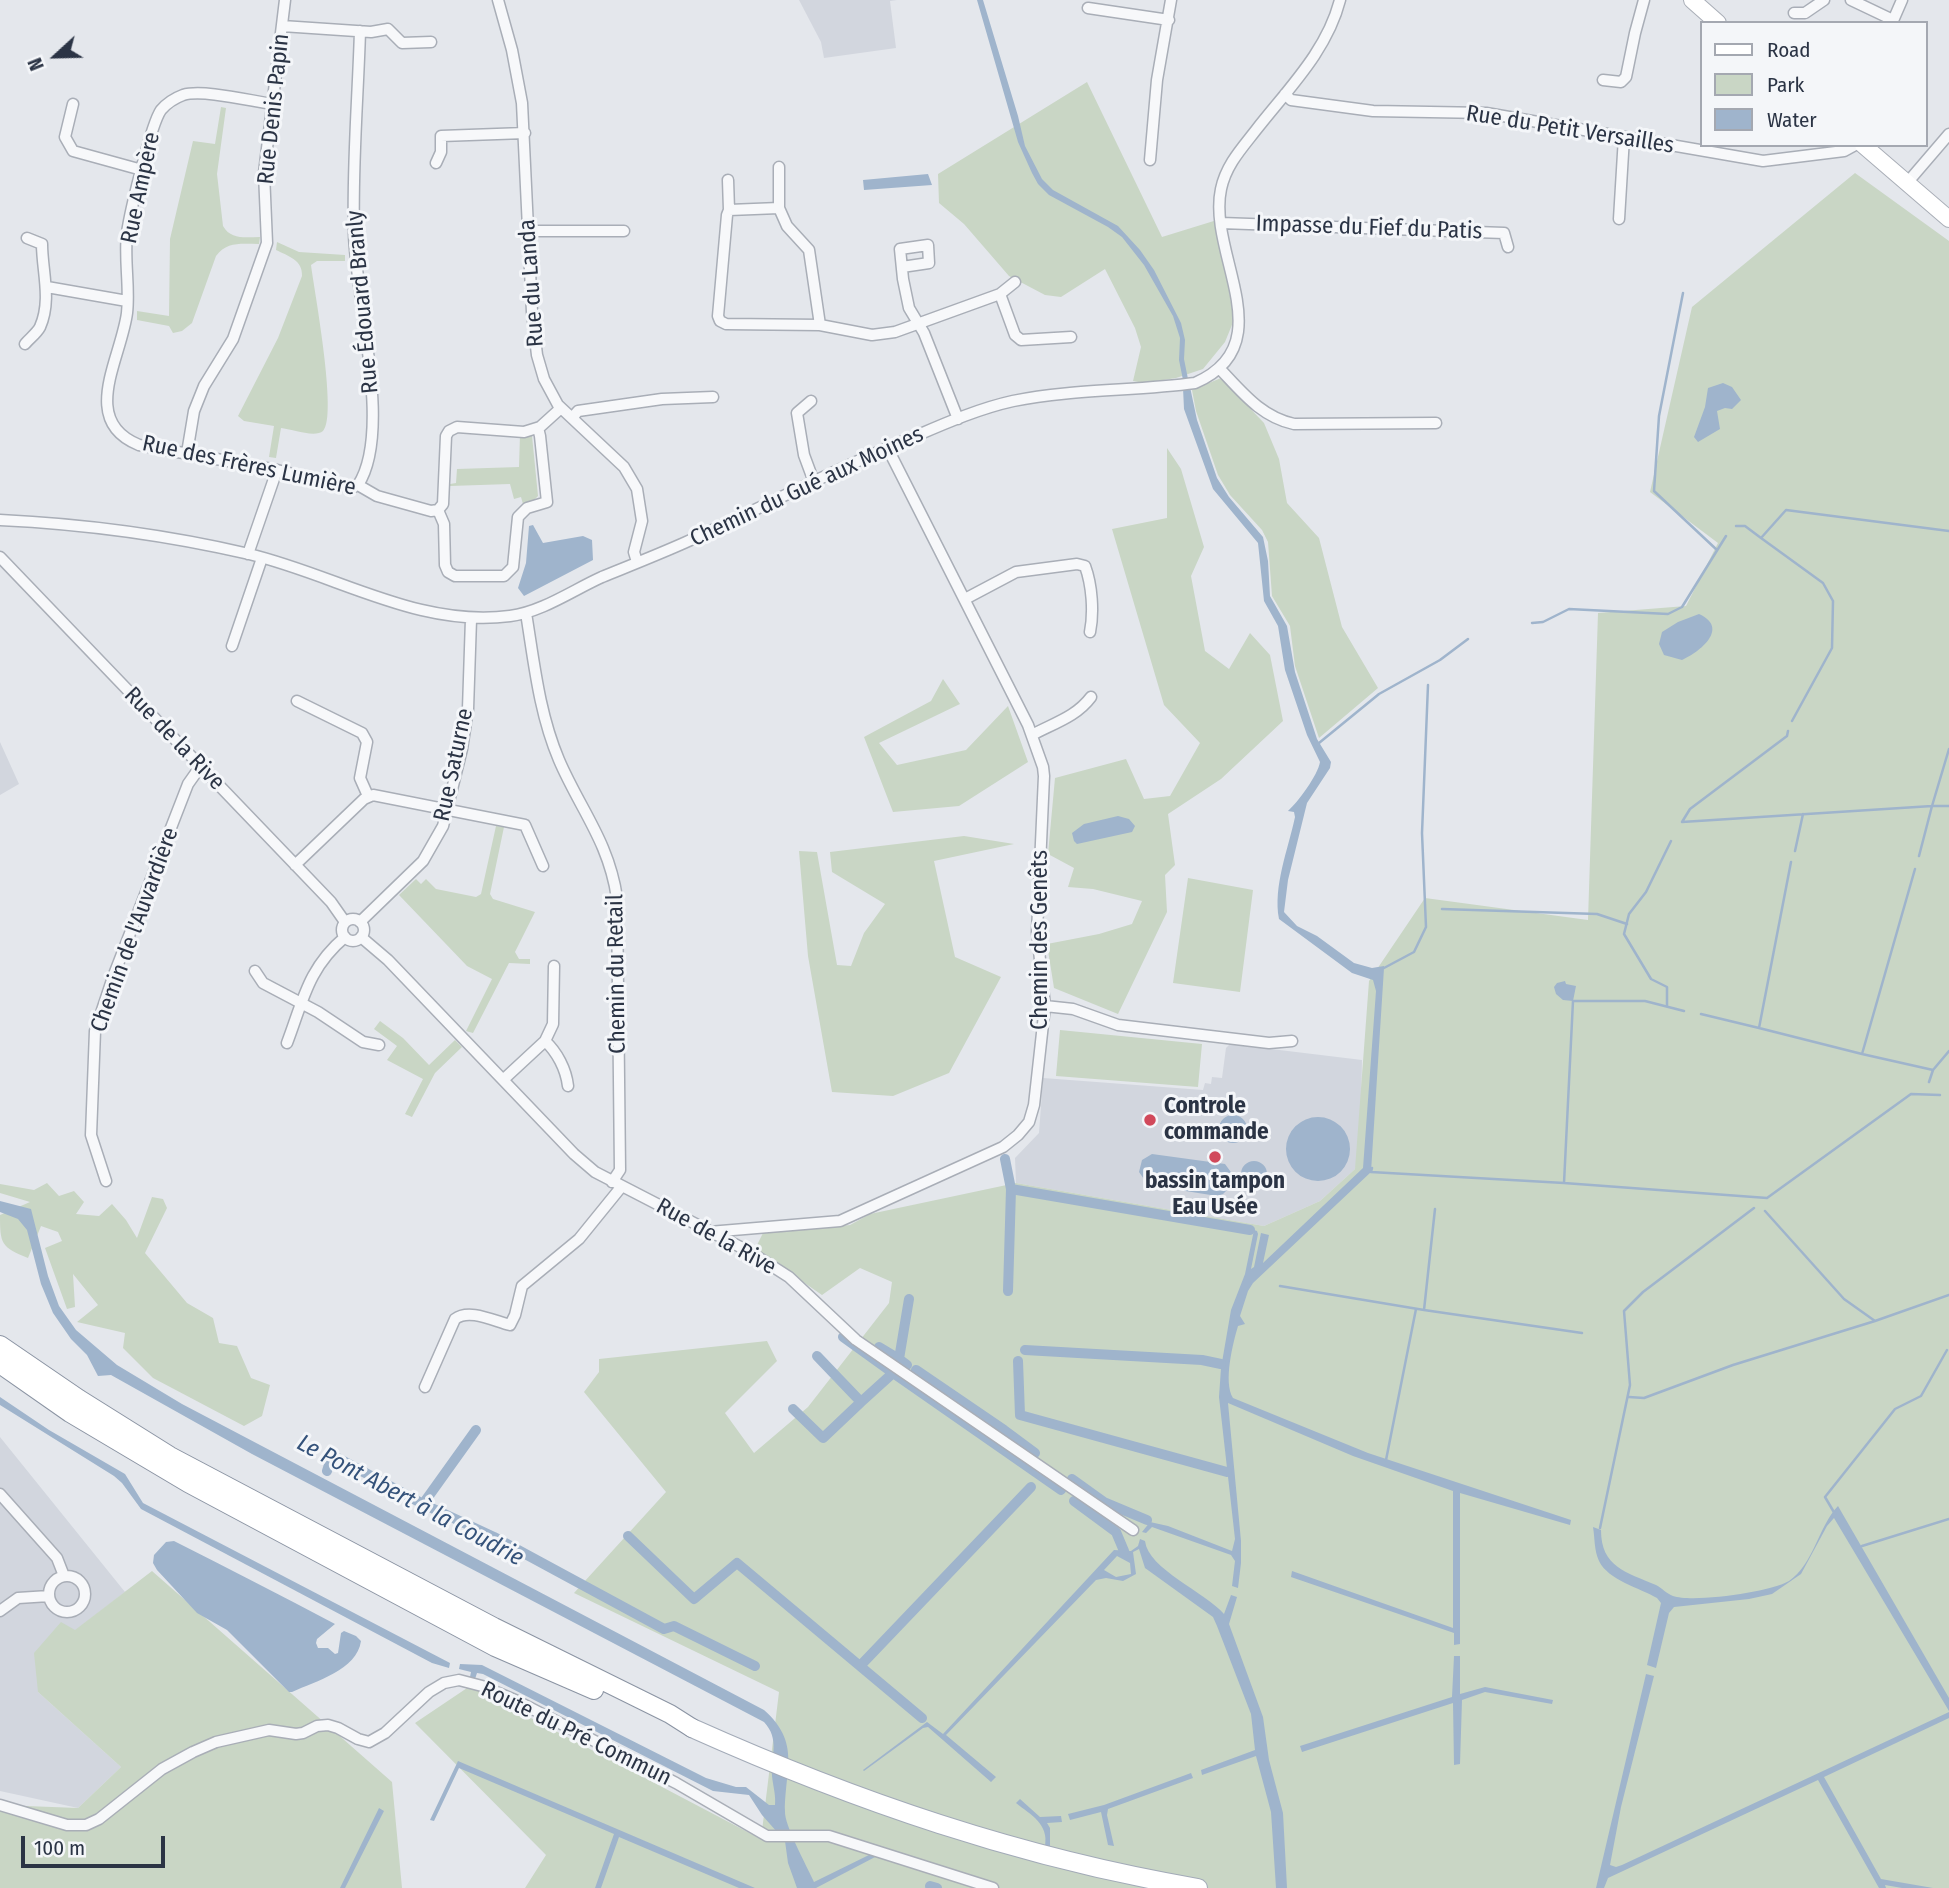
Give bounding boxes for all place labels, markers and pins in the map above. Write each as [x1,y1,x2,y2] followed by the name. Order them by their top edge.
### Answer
[1164,1093,1269,1147] place label: Controle commande
[1142,1112,1158,1128] marker: Controle commande
[1207,1149,1223,1165] marker: bassin tampon Eau Usée
[1145,1168,1285,1222] place label: bassin tampon Eau Usée

